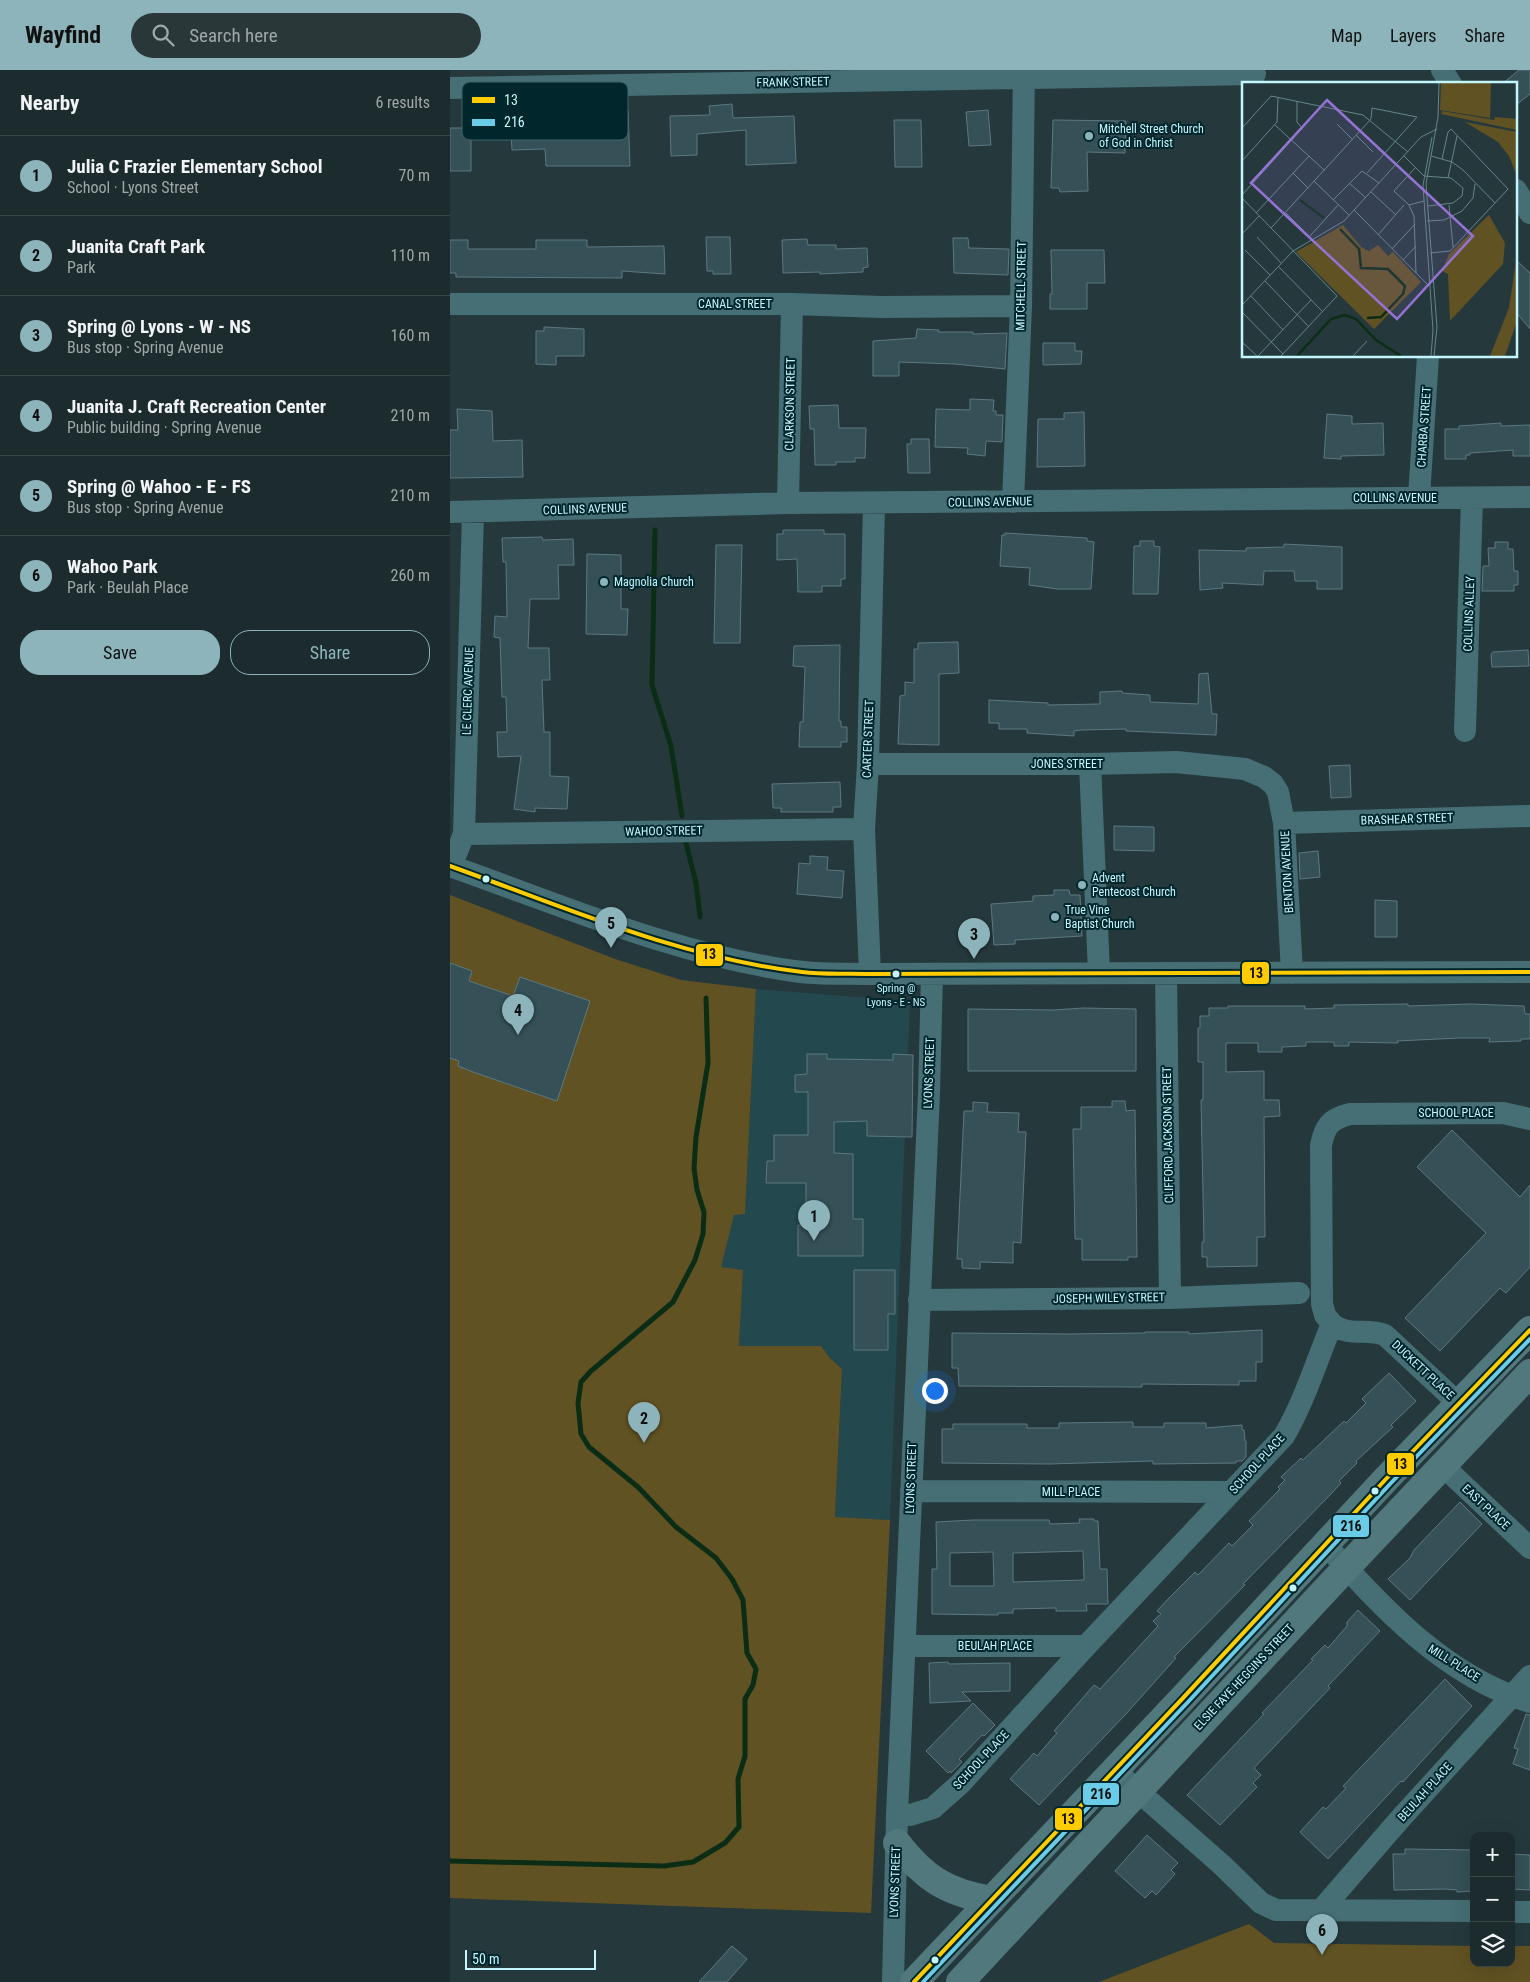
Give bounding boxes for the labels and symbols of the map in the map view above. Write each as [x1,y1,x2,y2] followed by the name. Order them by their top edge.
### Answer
[756,74,830,90] street label: FRANK STREET
[462,82,628,140] legend
[1242,82,1518,358] inset map
[504,92,518,108] text: 13
[504,114,525,130] text: 216
[1099,122,1204,150] place label: Mitchell Street Church of God in Christ
[1083,130,1095,142] marker: Mitchell Street Church of God in Christ
[1013,241,1029,331] street label: MITCHELL STREET
[698,297,772,311] street label: CANAL STREET
[782,357,798,451] street label: CLARKSON STREET
[1414,386,1434,468] street label: CHARBA STREET
[1353,491,1437,505] street label: COLLINS AVENUE
[948,494,1032,510] street label: COLLINS AVENUE
[543,501,627,517] street label: COLLINS AVENUE
[614,575,694,589] place label: Magnolia Church
[1461,575,1477,652] street label: COLLINS ALLEY
[598,576,610,588] marker: Magnolia Church
[459,647,477,735] street label: LE CLERC AVENUE
[860,700,876,778] street label: CARTER STREET
[1031,757,1103,771] street label: JONES STREET
[1360,810,1454,828] street label: BRASHEAR STREET
[625,823,703,839] street label: WAHOO STREET
[1278,830,1296,914] street label: BENTON AVENUE
[1092,871,1176,899] place label: Advent Pentecost Church
[481,874,491,884] unlabelled marker
[1076,879,1088,891] marker: Advent Pentecost Church
[1065,903,1135,931] place label: True Vine Baptist Church
[595,907,627,948] pin: 5
[1049,911,1061,923] marker: True Vine Baptist Church
[958,918,990,959] pin: 3
[695,943,724,967] line badge: 13
[702,946,716,962] text: 13
[1241,961,1270,985] line badge: 13
[1249,965,1263,981] text: 13
[891,969,901,979] marker: Spring @ Lyons - E - NS
[867,982,926,1009] place label: Spring @ Lyons - E - NS
[502,994,534,1035] pin: 4
[921,1037,937,1109] street label: LYONS STREET
[1160,1066,1176,1204] street label: CLIFFORD JACKSON STREET
[1418,1106,1494,1120] street label: SCHOOL PLACE
[798,1200,830,1241] pin: 1
[1053,1290,1165,1306] street label: JOSEPH WILEY STREET
[1389,1338,1457,1402] street label: DUCKETT PLACE
[922,1378,948,1404] your location
[628,1402,660,1443] pin: 2
[1227,1431,1287,1497] street label: SCHOOL PLACE
[903,1442,919,1514] street label: LYONS STREET
[1386,1452,1415,1476] line badge: 13
[1393,1456,1407,1472] text: 13
[1459,1481,1513,1533] street label: EAST PLACE
[1042,1485,1100,1499] street label: MILL PLACE
[1370,1486,1380,1496] unlabelled marker
[1332,1514,1370,1538] line badge: 216
[1340,1518,1362,1534] text: 216
[1288,1583,1298,1593] unlabelled marker
[1191,1621,1297,1733] street label: ELSIE FAYE HEGGINS STREET
[958,1639,1032,1653] street label: BEULAH PLACE
[1426,1642,1482,1684] street label: MILL PLACE
[950,1728,1012,1792] street label: SCHOOL PLACE
[1395,1760,1455,1824] street label: BEULAH PLACE
[1082,1782,1120,1806] line badge: 216
[1090,1786,1112,1802] text: 216
[1054,1807,1083,1831] line badge: 13
[1061,1811,1075,1827] text: 13
[887,1846,903,1918] street label: LYONS STREET
[1306,1914,1338,1955] pin: 6
[465,1947,596,1970] scale bar
[930,1955,940,1965] unlabelled marker

